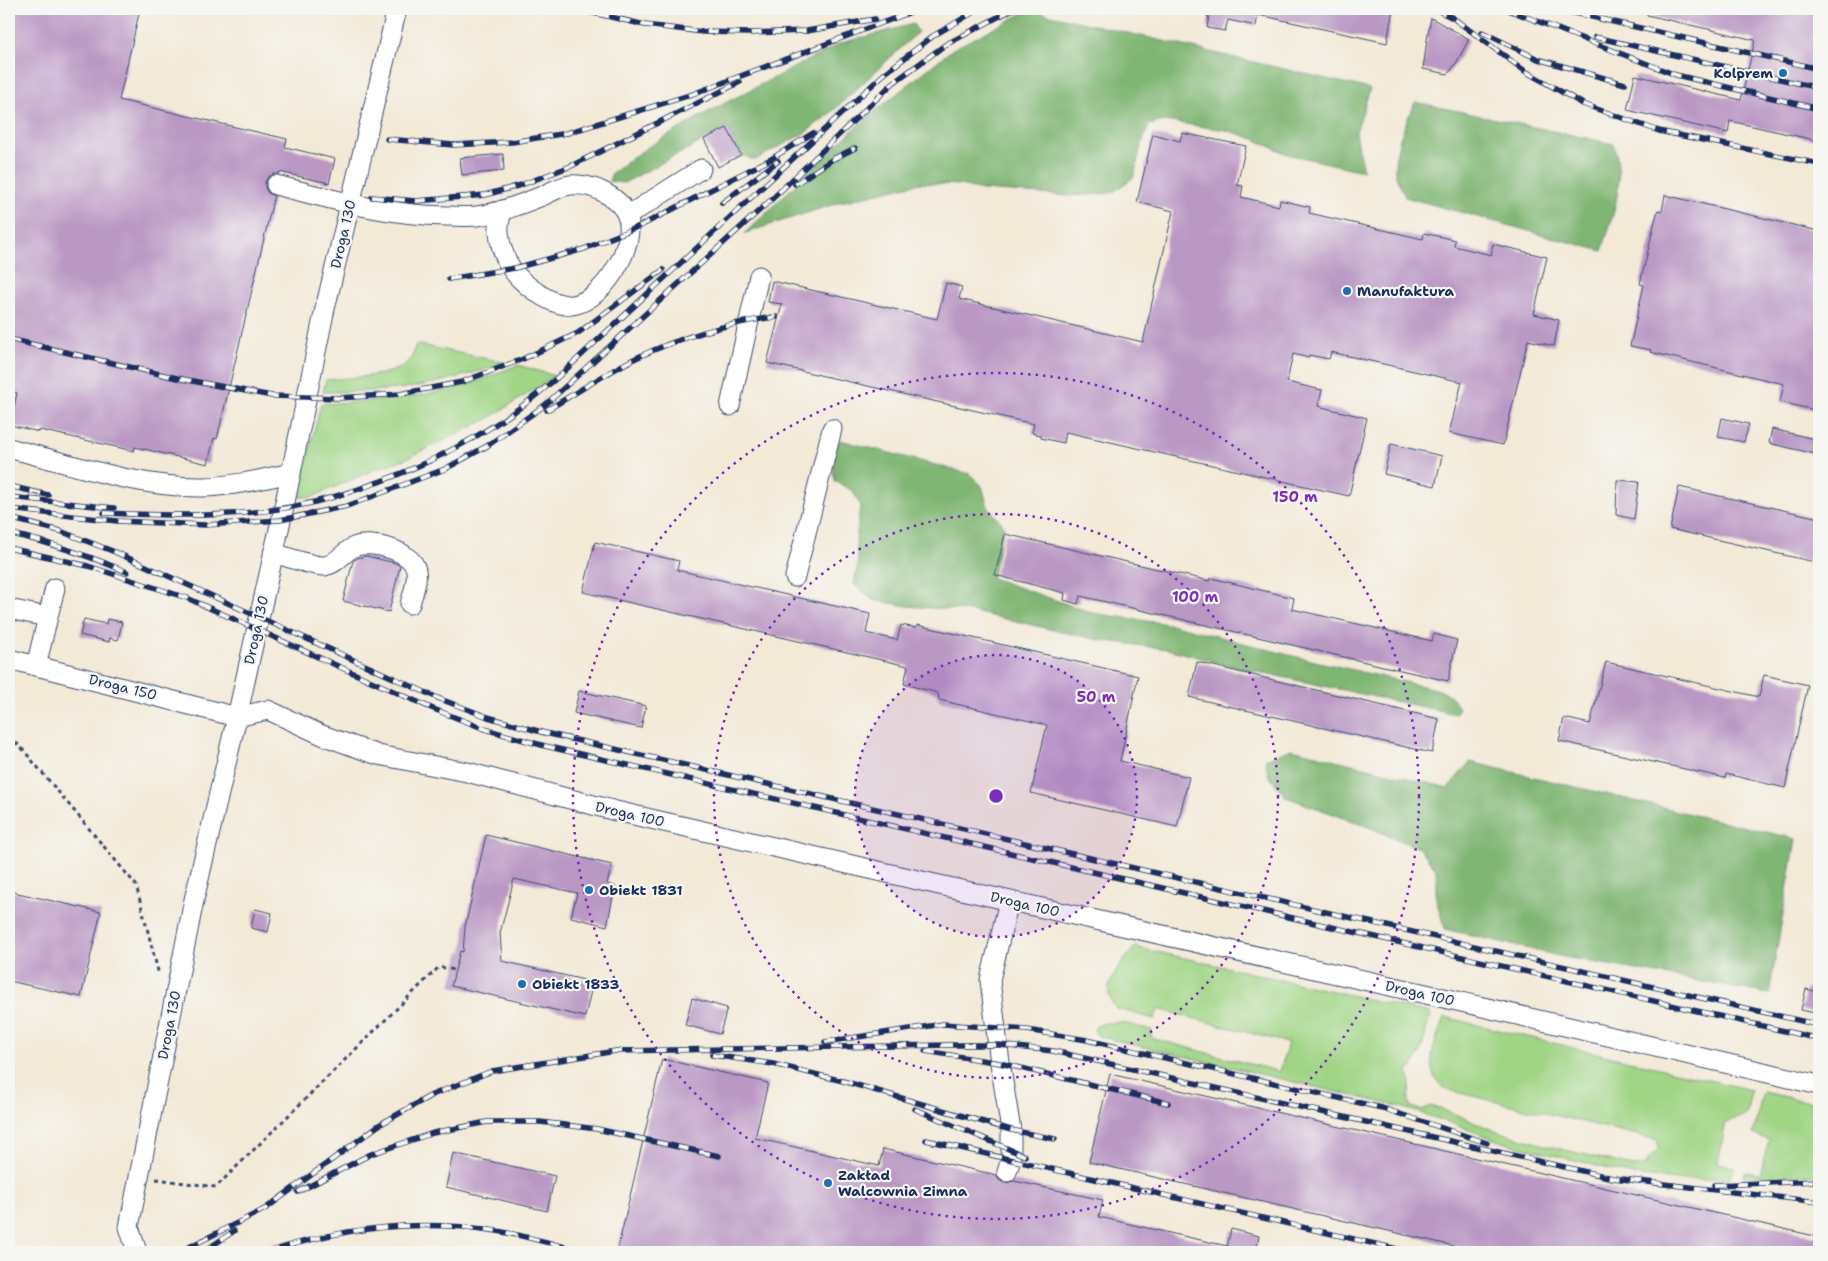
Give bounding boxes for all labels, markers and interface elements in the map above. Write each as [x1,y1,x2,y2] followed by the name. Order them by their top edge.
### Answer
[1713,64,1773,82] place label: Kolprem
[1777,67,1789,79] marker: Kolprem
[326,198,360,270] street label: Droga 130
[1357,282,1455,300] place label: Manufaktura
[1341,285,1353,297] marker: Manufaktura
[1272,487,1318,507] text: 150 m
[1172,587,1218,607] text: 100 m
[240,594,272,666] street label: Droga 130
[87,670,159,704] street label: Droga 150
[1077,687,1116,707] text: 50 m
[987,787,1005,805] centre of rings
[594,797,666,831] street label: Droga 100
[599,881,683,899] place label: Obiekt 1831
[583,884,595,896] marker: Obiekt 1831
[989,887,1061,921] street label: Droga 100
[532,975,620,993] place label: Obiekt 1833
[1384,976,1456,1010] street label: Droga 100
[516,978,528,990] marker: Obiekt 1833
[153,989,185,1061] street label: Droga 130
[838,1166,968,1200] place label: Zakład Walcownia Zimna
[822,1177,834,1189] marker: Zakład Walcownia Zimna

